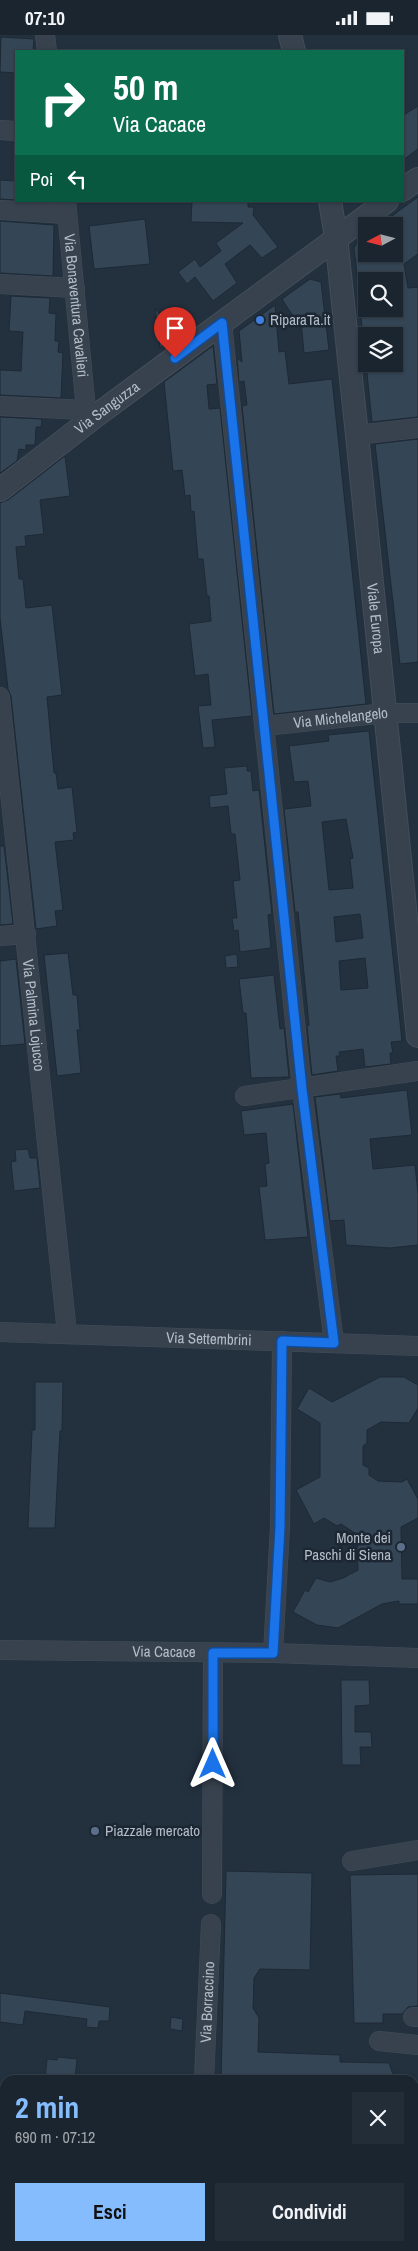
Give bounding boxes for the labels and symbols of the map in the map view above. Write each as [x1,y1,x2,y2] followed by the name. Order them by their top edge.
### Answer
[358,217,402,263] north arrow
[59,233,94,378] street label: Via Bonaventura Cavalieri
[154,307,196,358] pin
[270,309,331,330] place label: RiparaTa.it
[254,314,266,326] marker: RiparaTa.it
[70,376,144,439] street label: Via Sanguzza
[362,582,390,655] street label: Viale Europa
[292,702,389,733] street label: Via Michelangelo
[18,958,50,1072] street label: Via Palmina Lojucco
[166,1327,252,1350] street label: Via Settembrini
[304,1527,391,1565] place label: Monte dei Paschi di Siena
[395,1541,407,1553] marker: Monte dei Paschi di Siena
[132,1640,196,1662] street label: Via Cacace
[186,1737,238,1789] position arrow
[105,1820,200,1841] place label: Piazzale mercato
[89,1825,101,1837] marker: Piazzale mercato
[195,1961,219,2043] street label: Via Borraccino

